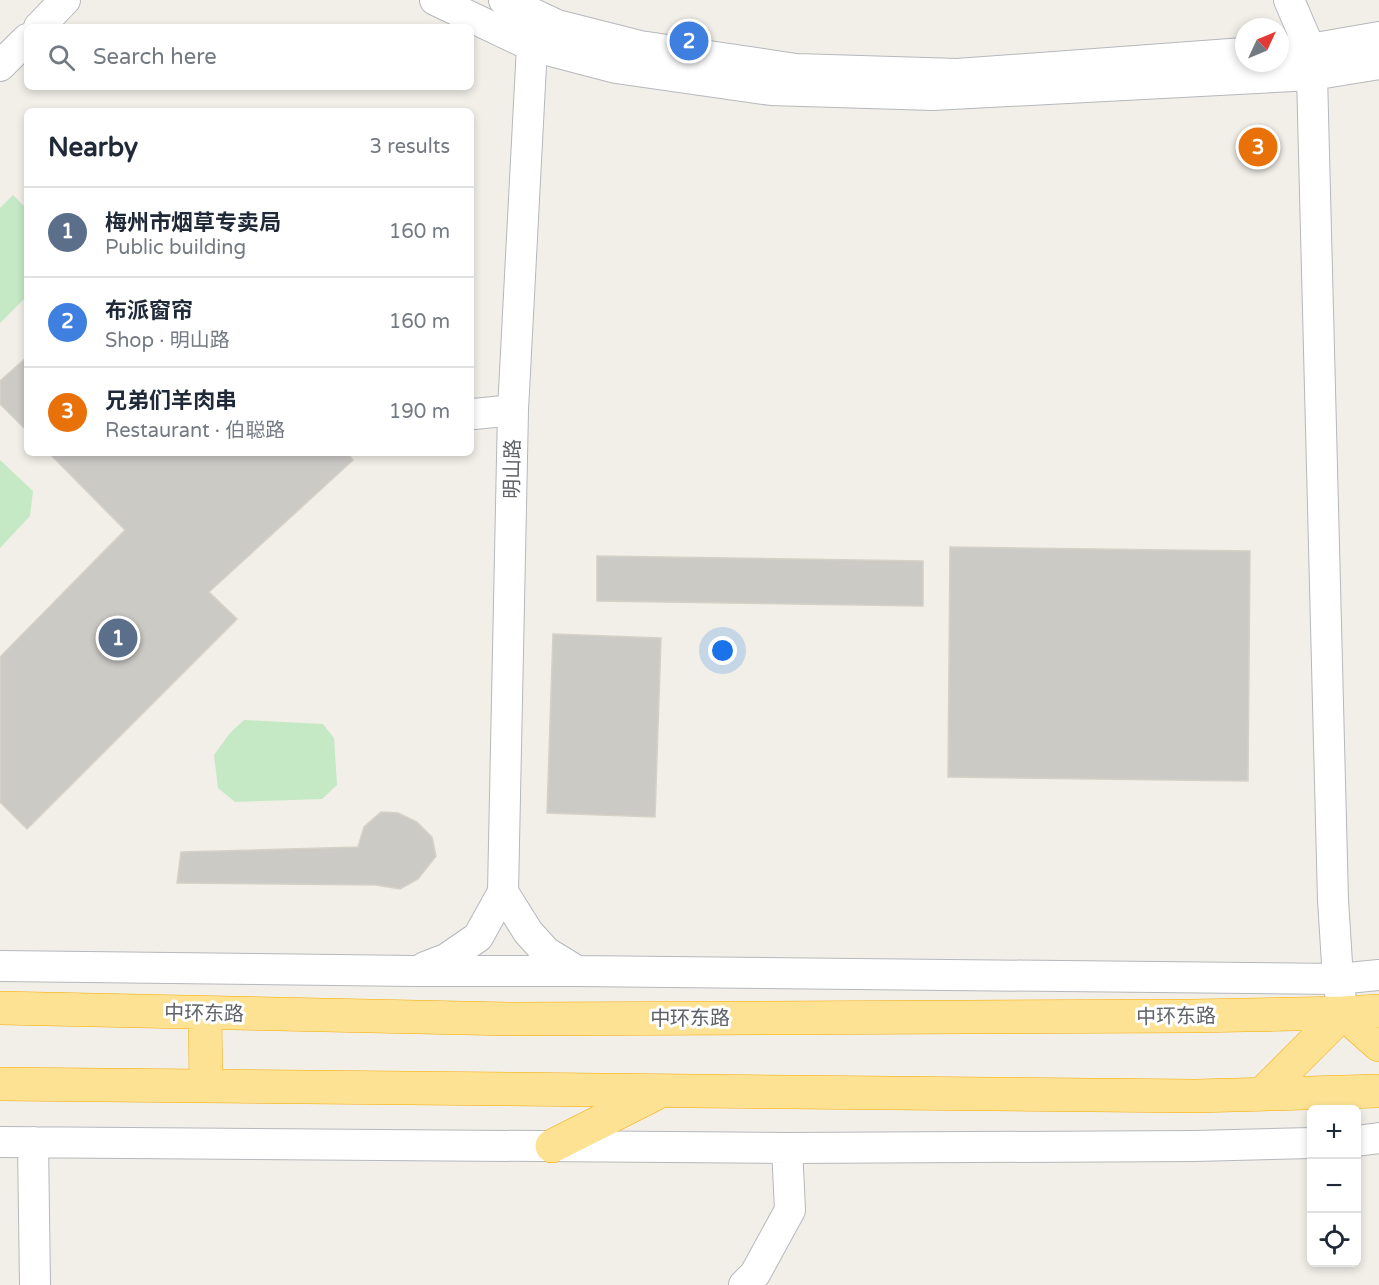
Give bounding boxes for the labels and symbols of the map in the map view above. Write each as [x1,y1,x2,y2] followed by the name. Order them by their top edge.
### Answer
[670,18,708,63] pin: 2
[1235,18,1289,72] north arrow
[1238,124,1278,170] pin: 3
[500,439,526,499] street label: 明山路
[98,616,138,660] pin: 1
[708,636,737,665] your location
[164,1001,244,1027] street label: 中环东路
[1136,1004,1216,1030] street label: 中环东路
[650,1007,730,1031] street label: 中环东路

